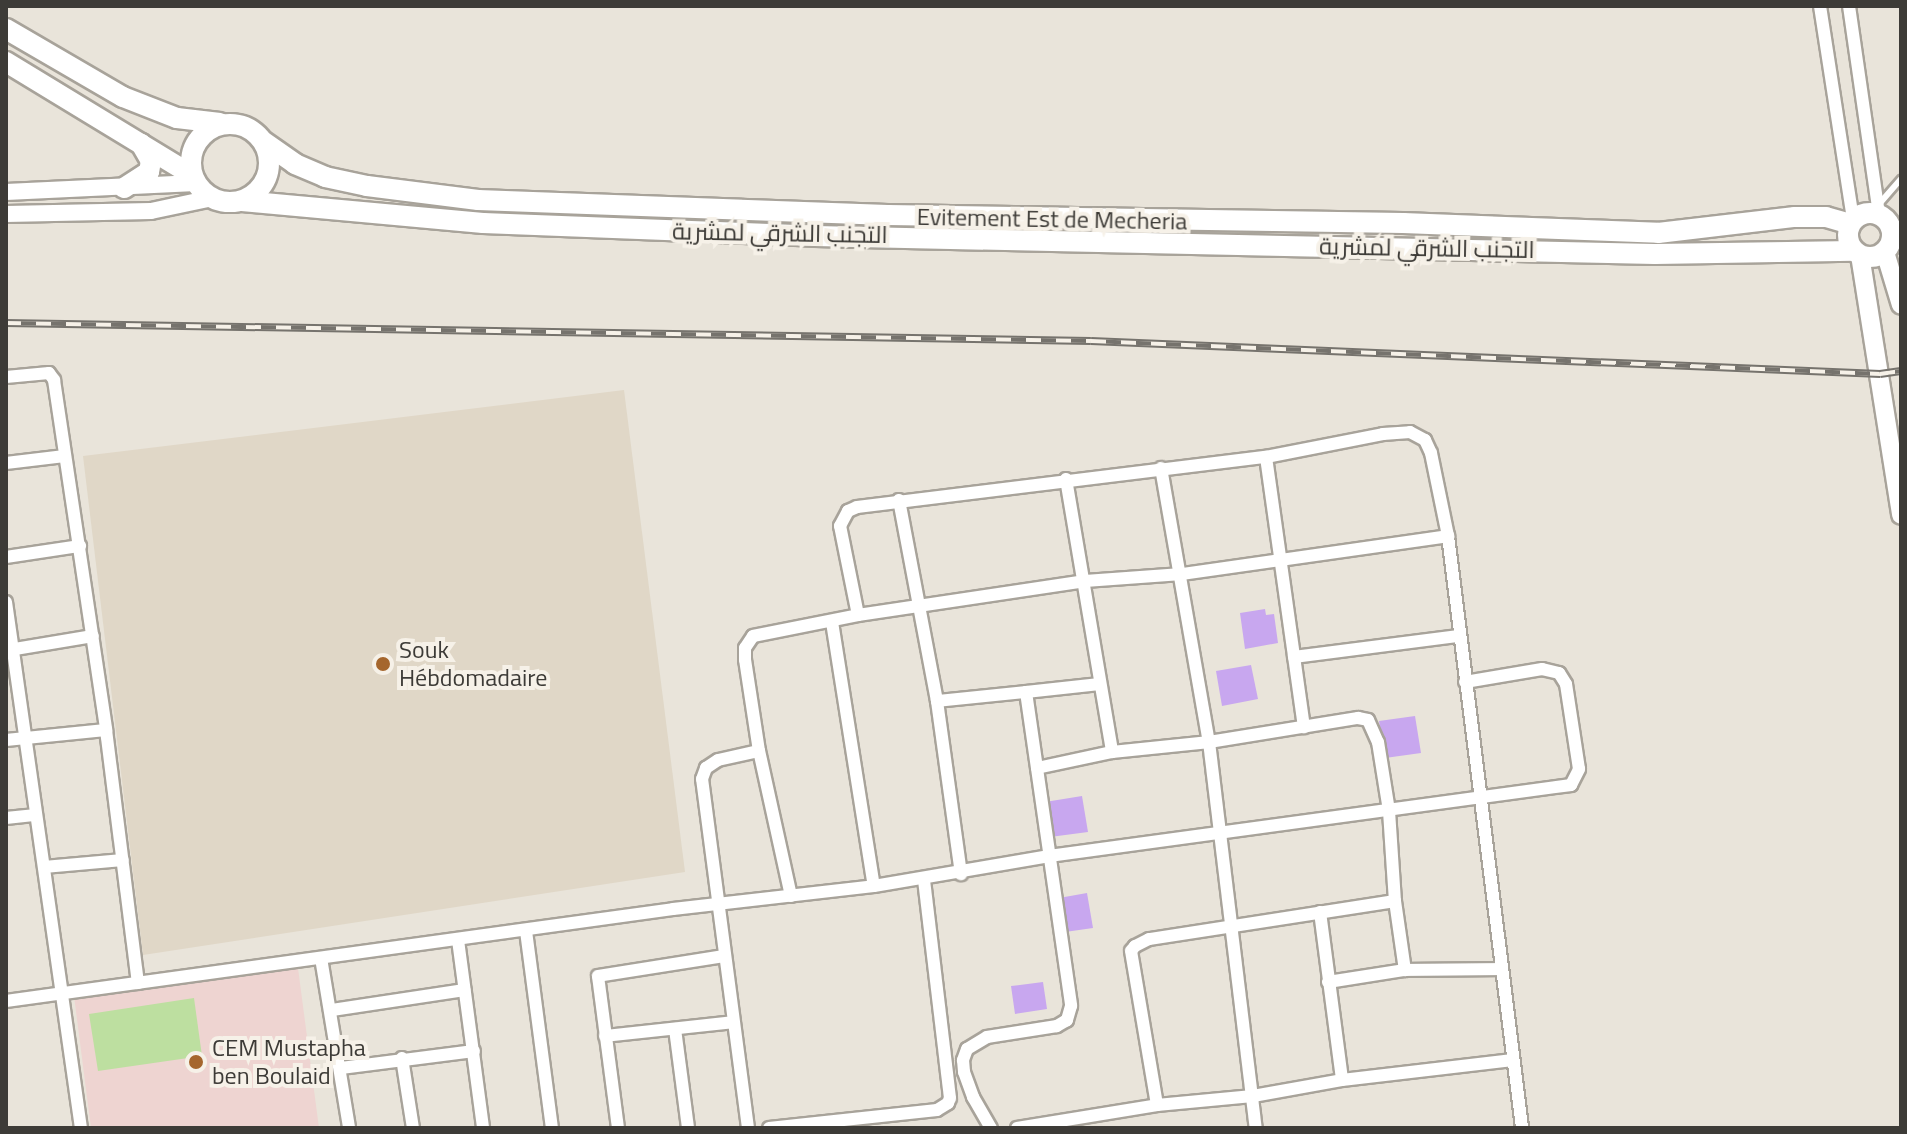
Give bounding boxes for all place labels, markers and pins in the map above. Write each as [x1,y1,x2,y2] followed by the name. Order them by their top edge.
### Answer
[399,636,547,692] place label: Souk Hébdomadaire
[374,655,392,673] marker: Souk Hébdomadaire
[212,1034,366,1090] place label: CEM Mustapha ben Boulaid
[187,1053,205,1071] marker: CEM Mustapha ben Boulaid

